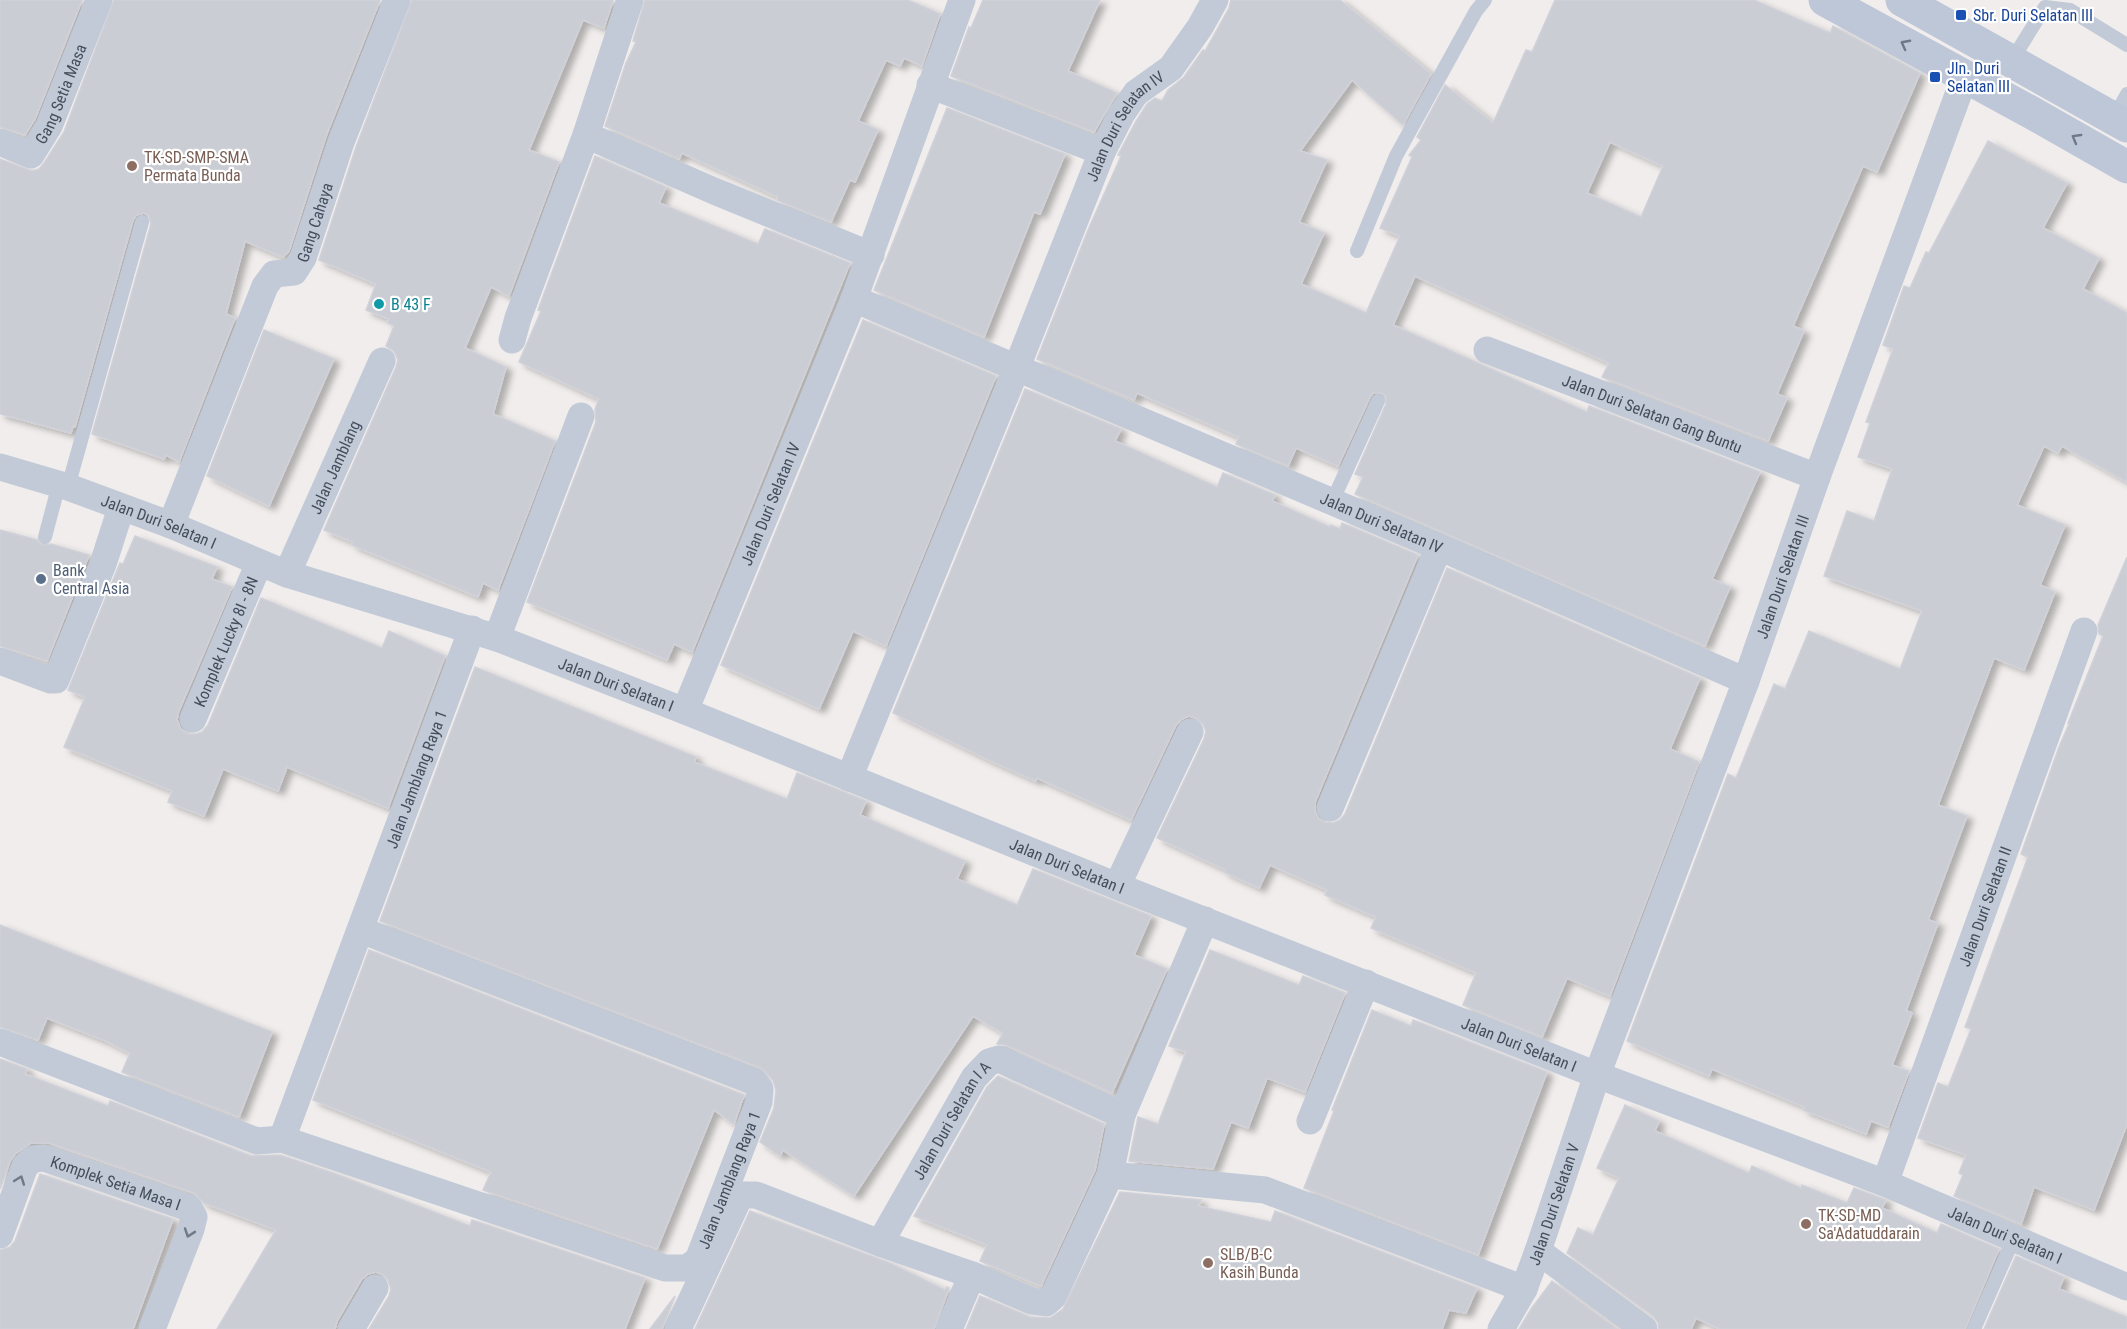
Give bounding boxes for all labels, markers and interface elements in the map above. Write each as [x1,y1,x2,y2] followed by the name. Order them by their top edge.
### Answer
[1973,6,2093,25] place label: Sbr. Duri Selatan III
[1954,8,1968,22] marker: Sbr. Duri Selatan III
[1901,40,1912,51] one-way arrow
[31,41,90,147] street label: Gang Setia Masa
[1947,59,2010,96] place label: Jln. Duri Selatan III
[1082,67,1168,184] street label: Jalan Duri Selatan IV
[1928,70,1942,84] marker: Jln. Duri Selatan III
[2072,133,2082,145] one-way arrow
[144,148,249,185] place label: TK-SD-SMP-SMA Permata Bunda
[125,159,139,173] marker: TK-SD-SMP-SMA Permata Bunda
[293,180,337,265] street label: Gang Cahaya
[391,295,431,314] place label: B 43 F
[372,297,386,311] marker: B 43 F
[1559,370,1745,457] street label: Jalan Duri Selatan Gang Buntu
[306,417,364,517] street label: Jalan Jamblang
[736,439,804,568] street label: Jalan Duri Selatan IV
[1317,488,1446,557] street label: Jalan Duri Selatan IV
[98,491,219,553] street label: Jalan Duri Selatan I
[1752,512,1813,641] street label: Jalan Duri Selatan III
[53,561,129,598] place label: Bank Central Asia
[34,572,48,586] marker: Bank Central Asia
[190,574,262,710] street label: Komplek Lucky 8I - 8N
[556,653,677,715] street label: Jalan Duri Selatan I
[382,707,450,851] street label: Jalan Jamblang Raya 1
[1007,834,1127,897] street label: Jalan Duri Selatan I
[1954,844,2015,969] street label: Jalan Duri Selatan II
[1459,1013,1579,1076] street label: Jalan Duri Selatan I
[909,1057,994,1183] street label: Jalan Duri Selatan I A
[694,1108,764,1252] street label: Jalan Jamblang Raya 1
[1524,1141,1583,1268] street label: Jalan Duri Selatan V
[48,1152,183,1214] street label: Komplek Setia Masa I
[12,1175,25,1186] one-way arrow
[1945,1202,2065,1267] street label: Jalan Duri Selatan I
[1818,1206,1920,1243] place label: TK-SD-MD Sa'Adatuddarain
[1799,1217,1813,1231] marker: TK-SD-MD Sa'Adatuddarain
[184,1227,196,1238] one-way arrow
[1220,1245,1299,1282] place label: SLB/B-C Kasih Bunda
[1201,1256,1215,1270] marker: SLB/B-C Kasih Bunda

